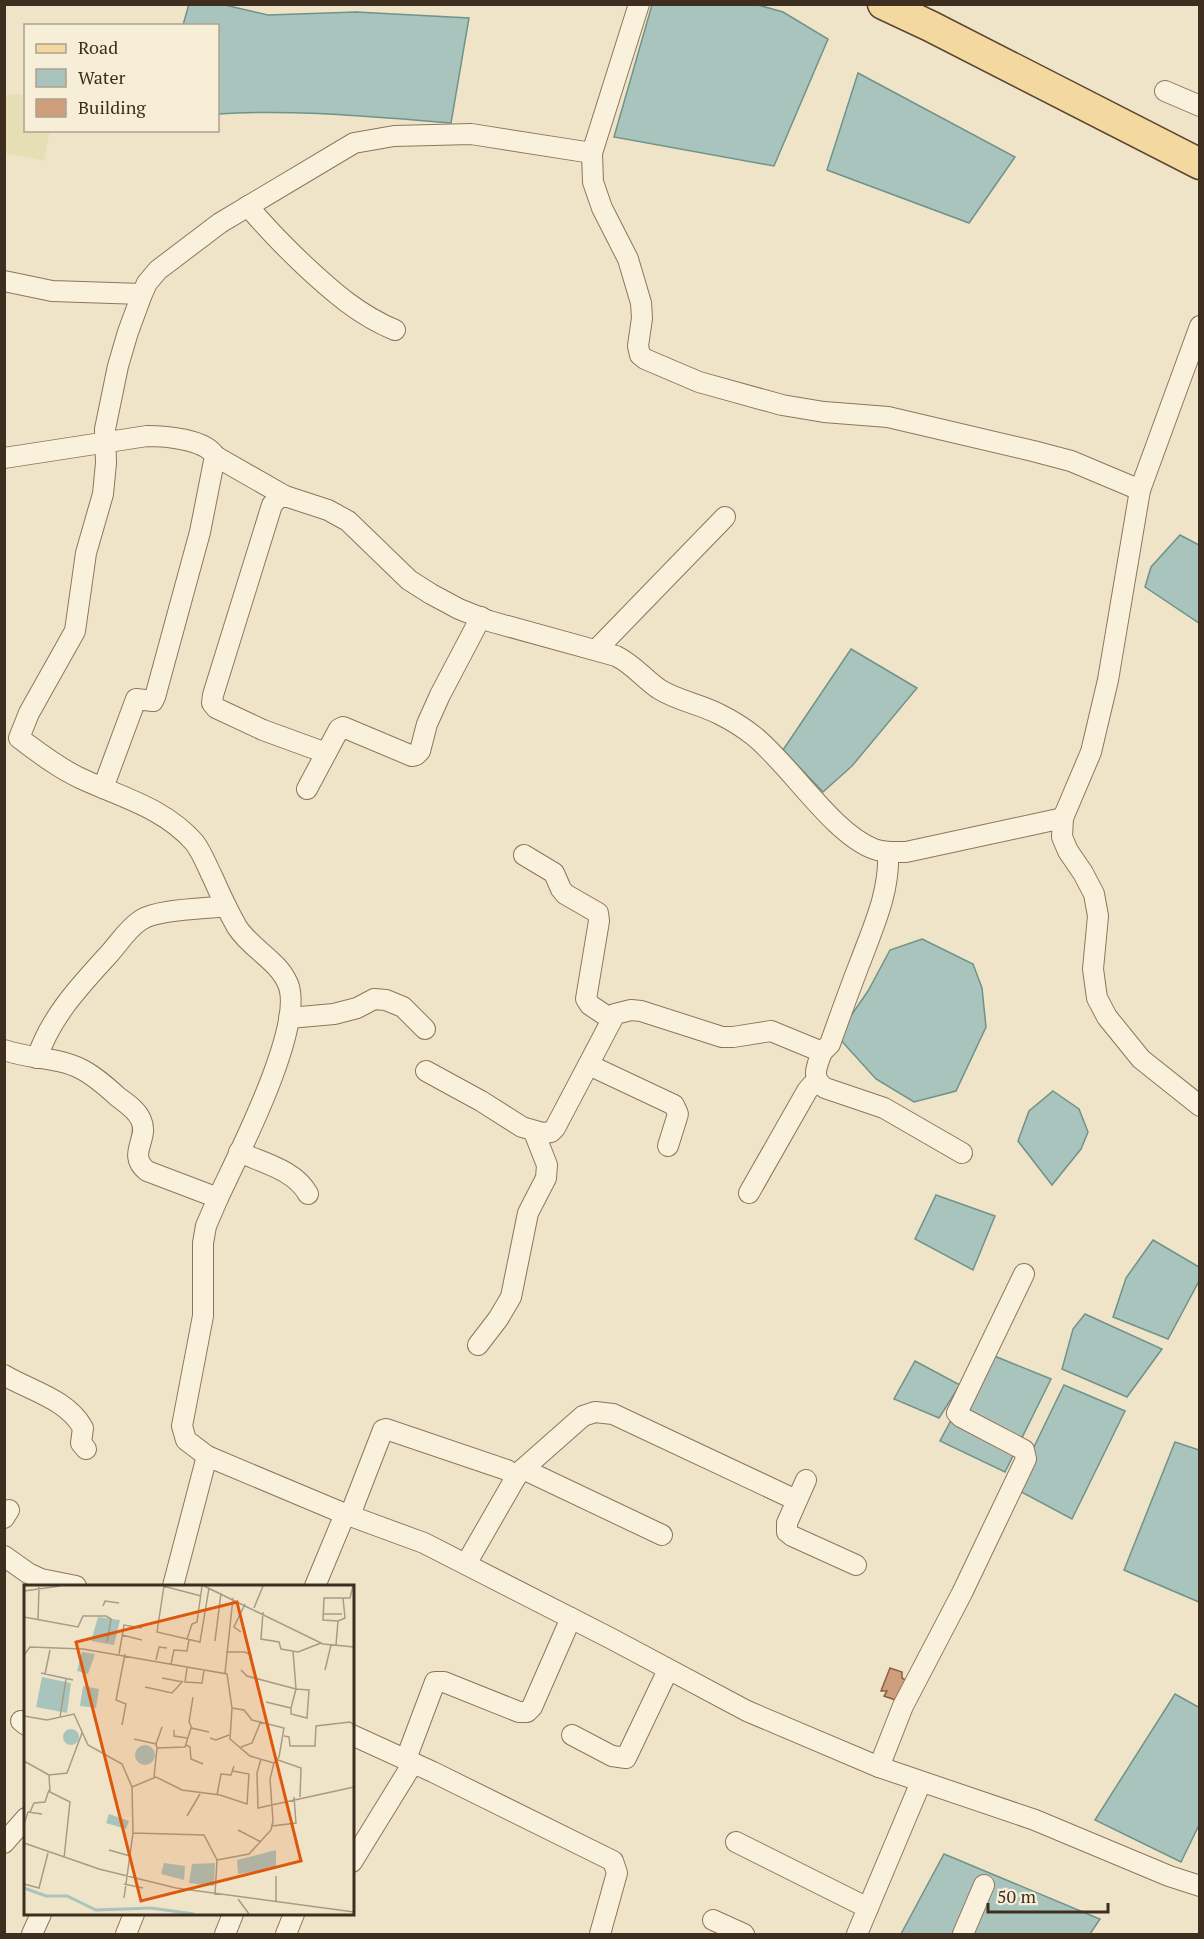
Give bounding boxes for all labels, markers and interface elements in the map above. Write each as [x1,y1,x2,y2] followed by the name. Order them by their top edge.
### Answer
[24,24,219,132] legend
[78,35,118,59] text: Road
[78,65,125,89] text: Water
[78,95,146,119] text: Building
[24,1585,354,1915] inset map
[988,1876,1108,1914] scale bar
[997,1884,1037,1908] text: 50 m

